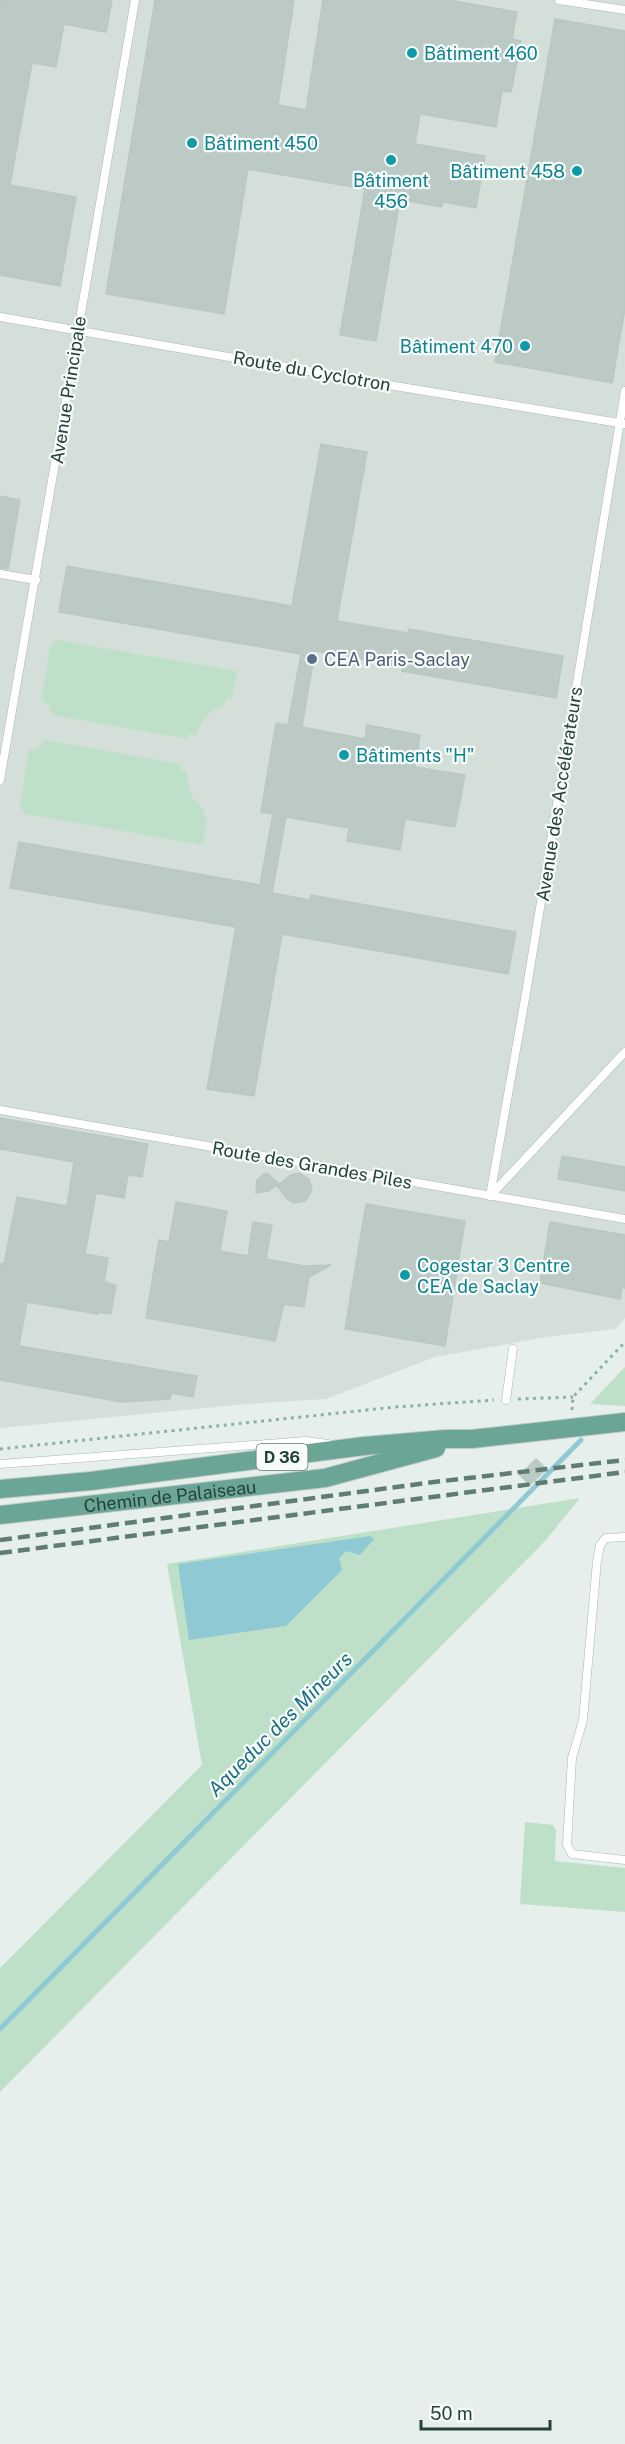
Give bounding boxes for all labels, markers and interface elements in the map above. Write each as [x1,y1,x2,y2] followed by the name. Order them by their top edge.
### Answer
[424,43,538,64] place label: Bâtiment 460
[405,46,419,60] marker: Bâtiment 460
[204,133,318,154] place label: Bâtiment 450
[185,136,199,150] marker: Bâtiment 450
[384,153,398,167] marker: Bâtiment 456
[450,161,565,182] place label: Bâtiment 458
[570,164,584,178] marker: Bâtiment 458
[353,170,429,212] place label: Bâtiment 456
[46,315,90,465] street label: Avenue Principale
[400,336,513,357] place label: Bâtiment 470
[518,339,532,353] marker: Bâtiment 470
[232,347,392,395] street label: Route du Cyclotron
[324,649,470,670] place label: CEA Paris-Saclay
[305,652,319,666] marker: CEA Paris-Saclay
[532,685,586,903] street label: Avenue des Accélérateurs
[356,745,474,766] place label: Bâtiments "H"
[337,748,351,762] marker: Bâtiments "H"
[210,1137,414,1193] street label: Route des Grandes Piles
[417,1255,570,1297] place label: Cogestar 3 Centre CEA de Saclay
[398,1268,412,1282] marker: Cogestar 3 Centre CEA de Saclay
[256,1444,308,1470] road number: D 36
[82,1475,257,1516] street label: Chemin de Palaiseau
[203,1647,357,1801] water label: Aqueduc des Mineurs
[421,2393,550,2431] scale bar
[430,2403,473,2424] text: 50 m

